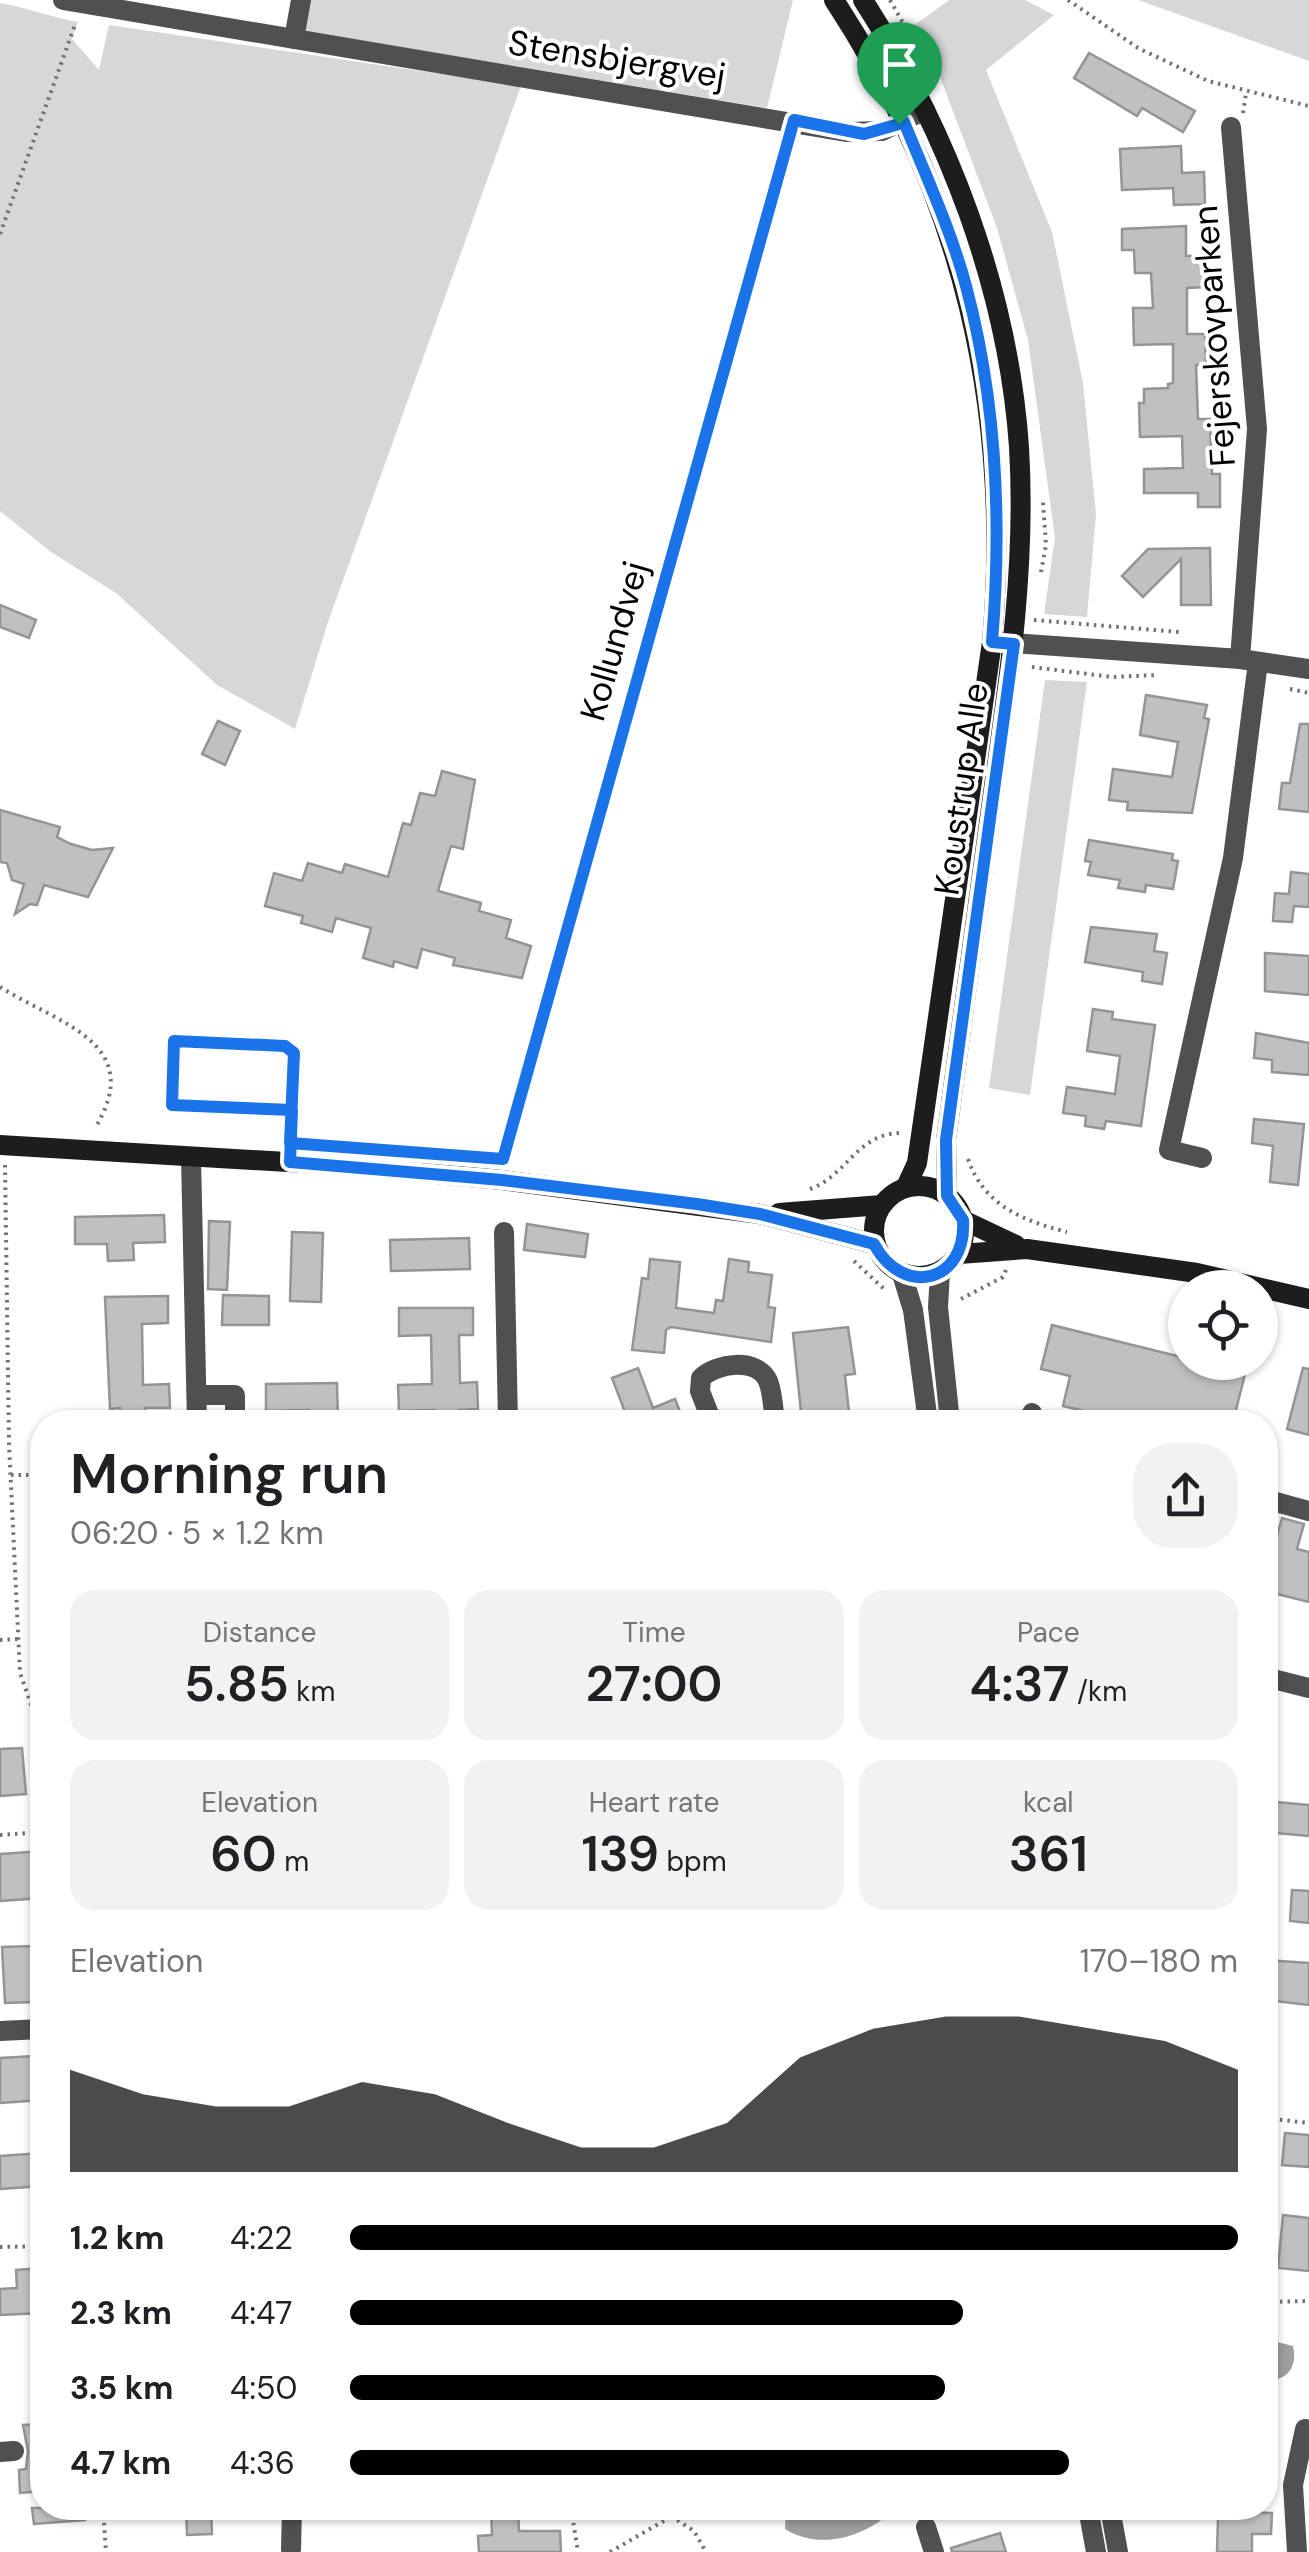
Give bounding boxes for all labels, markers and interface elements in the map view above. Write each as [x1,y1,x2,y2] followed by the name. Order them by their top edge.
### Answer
[505,19,729,99] street label: Stensbjergvej
[857,22,942,125] pin
[872,37,927,92] icon: arrive
[1182,204,1246,468] street label: Fejerskovparken
[569,556,659,726] street label: Kollundvej
[923,680,999,898] street label: Koustrup Alle
[1168,1270,1278,1380] map controls
[1168,1270,1278,1380] button: locate
[70,1438,388,1510] text: Morning run
[1133,1443,1238,1548] button: share
[70,1512,324,1554] text: 06:20 · 5 × 1.2 km
[203,1614,316,1651] text: Distance
[622,1614,686,1651] text: Time
[1017,1614,1080,1651] text: Pace
[184,1651,289,1717] text: 5.85
[586,1651,722,1717] text: 27:00
[970,1651,1070,1717] text: 4:37
[289,1673,335,1710] text: km
[1070,1673,1127,1710] text: /km
[201,1784,318,1821] text: Elevation
[589,1784,719,1821] text: Heart rate
[1023,1784,1074,1821] text: kcal
[210,1821,277,1887] text: 60
[581,1821,659,1887] text: 139
[1009,1821,1088,1887] text: 361
[277,1843,309,1880] text: m
[659,1843,727,1880] text: bpm
[70,1940,203,1982] text: Elevation
[1080,1940,1238,1982] text: 170–180 m
[70,2217,164,2259] text: 1.2 km
[230,2217,293,2259] text: 4:22
[70,2292,172,2334] text: 2.3 km
[230,2292,292,2334] text: 4:47
[70,2367,173,2409] text: 3.5 km
[230,2367,297,2409] text: 4:50
[70,2442,171,2484] text: 4.7 km
[230,2442,295,2484] text: 4:36

